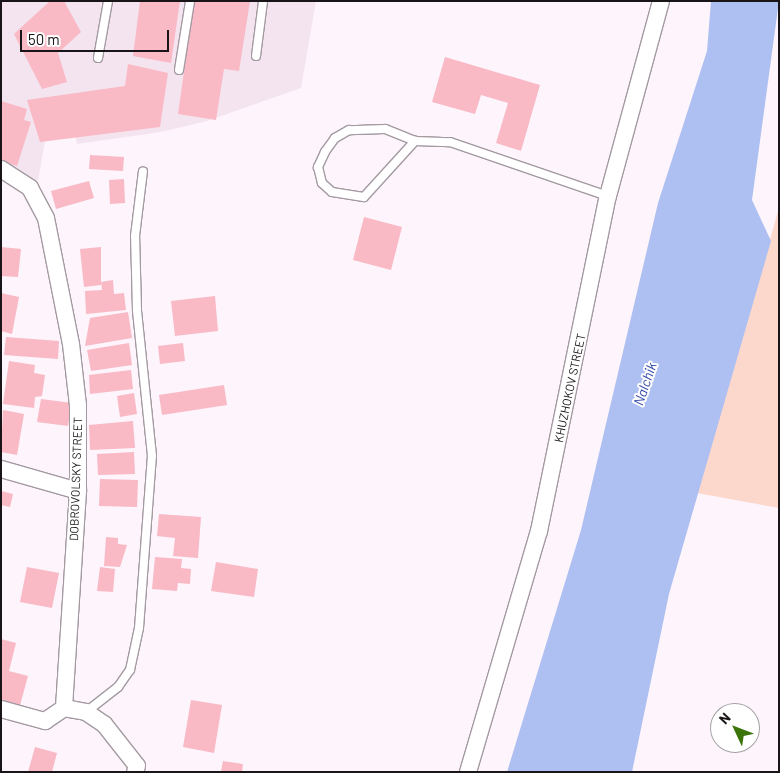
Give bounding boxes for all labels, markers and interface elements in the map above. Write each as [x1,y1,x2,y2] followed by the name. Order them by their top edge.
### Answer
[22,20,171,52] scale bar
[28,30,60,48] text: 50 m
[551,332,589,444] street label: KHUZHOKOV STREET
[630,360,660,408] water label: Nalchik
[67,417,85,541] street label: DOBROVOLSKY STREET
[710,703,760,753] north arrow
[715,709,734,727] text: N

